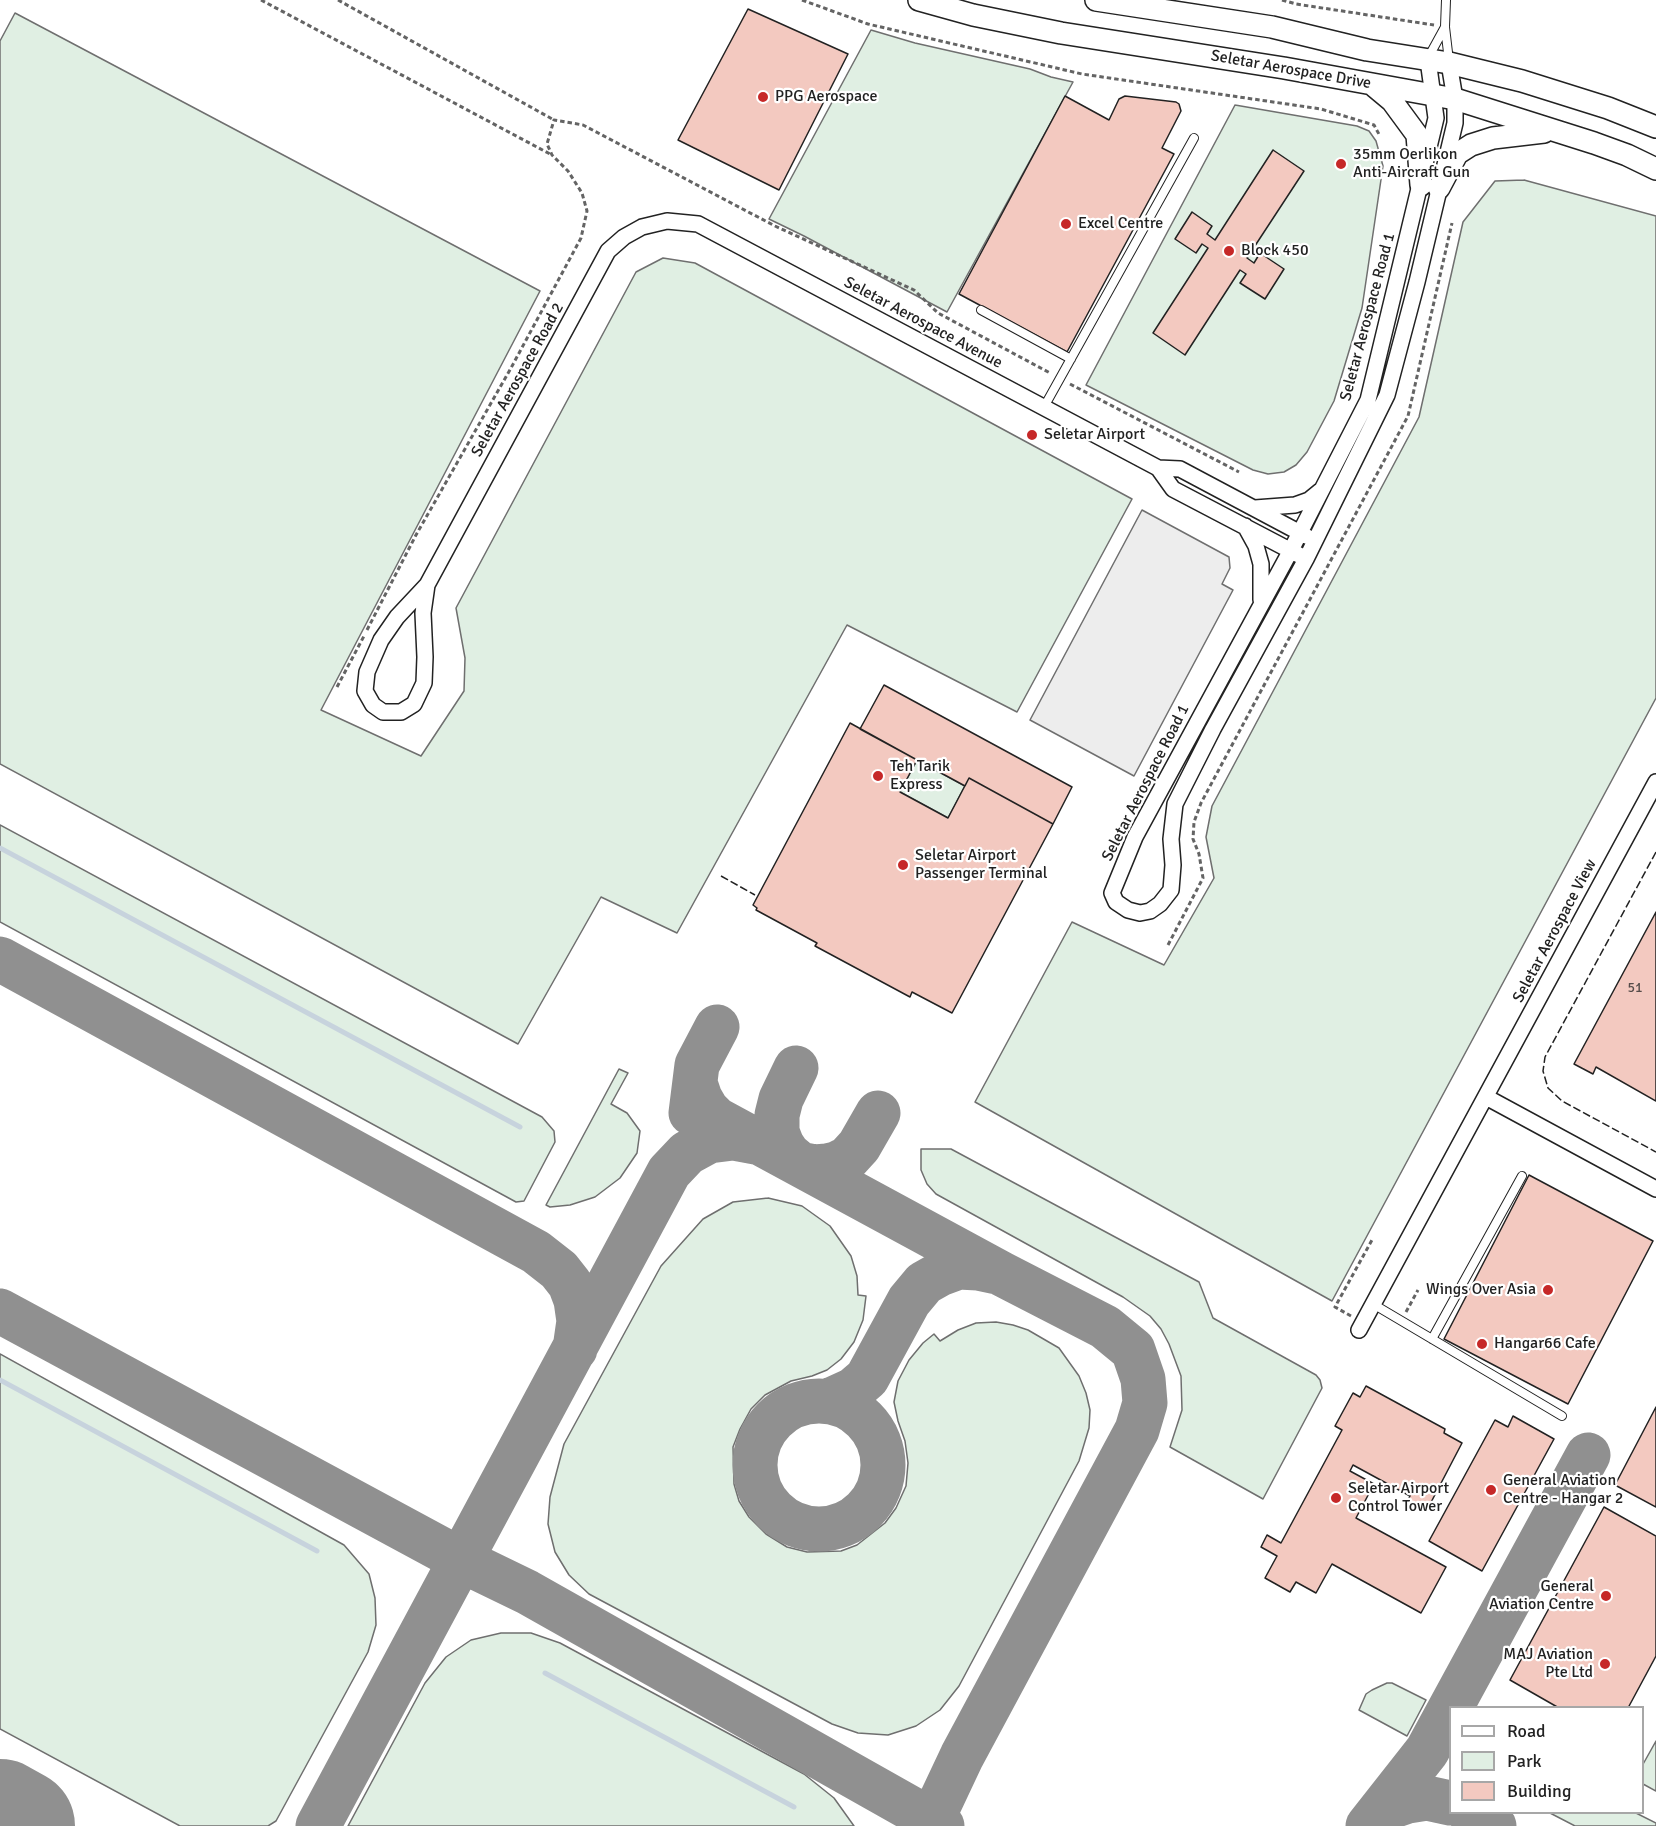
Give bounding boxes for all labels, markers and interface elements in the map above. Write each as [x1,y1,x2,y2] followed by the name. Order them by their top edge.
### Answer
[1209,46,1373,94] street label: Seletar Aerospace Drive
[775,87,878,107] place label: PPG Aerospace
[756,90,770,104] marker: PPG Aerospace
[1353,145,1470,183] place label: 35mm Oerlikon Anti-Aircraft Gun
[1334,157,1348,171] marker: 35mm Oerlikon Anti-Aircraft Gun
[1078,214,1163,234] place label: Excel Centre
[1059,217,1073,231] marker: Excel Centre
[1336,231,1400,403] street label: Seletar Aerospace Road 1
[1241,241,1309,261] place label: Block 450
[1222,244,1236,258] marker: Block 450
[840,273,1006,373] street label: Seletar Aerospace Avenue
[468,300,568,460] street label: Seletar Aerospace Road 2
[1044,425,1145,445] place label: Seletar Airport
[1025,428,1039,442] marker: Seletar Airport
[1098,702,1194,864] street label: Seletar Aerospace Road 1
[890,757,950,795] place label: Teh Tarik Express
[871,769,885,783] marker: Teh Tarik Express
[915,846,1047,884] place label: Seletar Airport Passenger Terminal
[1509,856,1601,1006] street label: Seletar Aerospace View
[896,858,910,872] marker: Seletar Airport Passenger Terminal
[1627,980,1643,996] house number: 51
[1426,1280,1536,1300] place label: Wings Over Asia
[1541,1283,1555,1297] marker: Wings Over Asia
[1494,1334,1596,1354] place label: Hangar66 Cafe
[1475,1337,1489,1351] marker: Hangar66 Cafe
[1503,1471,1623,1509] place label: General Aviation Centre - Hangar 2
[1348,1479,1449,1517] place label: Seletar Airport Control Tower
[1484,1483,1498,1497] marker: General Aviation Centre - Hangar 2
[1329,1491,1343,1505] marker: Seletar Airport Control Tower
[1489,1577,1594,1615] place label: General Aviation Centre
[1599,1589,1613,1603] marker: General Aviation Centre
[1503,1645,1593,1683] place label: MAJ Aviation Pte Ltd
[1598,1657,1612,1671] marker: MAJ Aviation Pte Ltd
[1449,1706,1644,1814] legend
[1507,1720,1546,1742] text: Road
[1507,1750,1542,1772] text: Park
[1507,1780,1571,1802] text: Building

